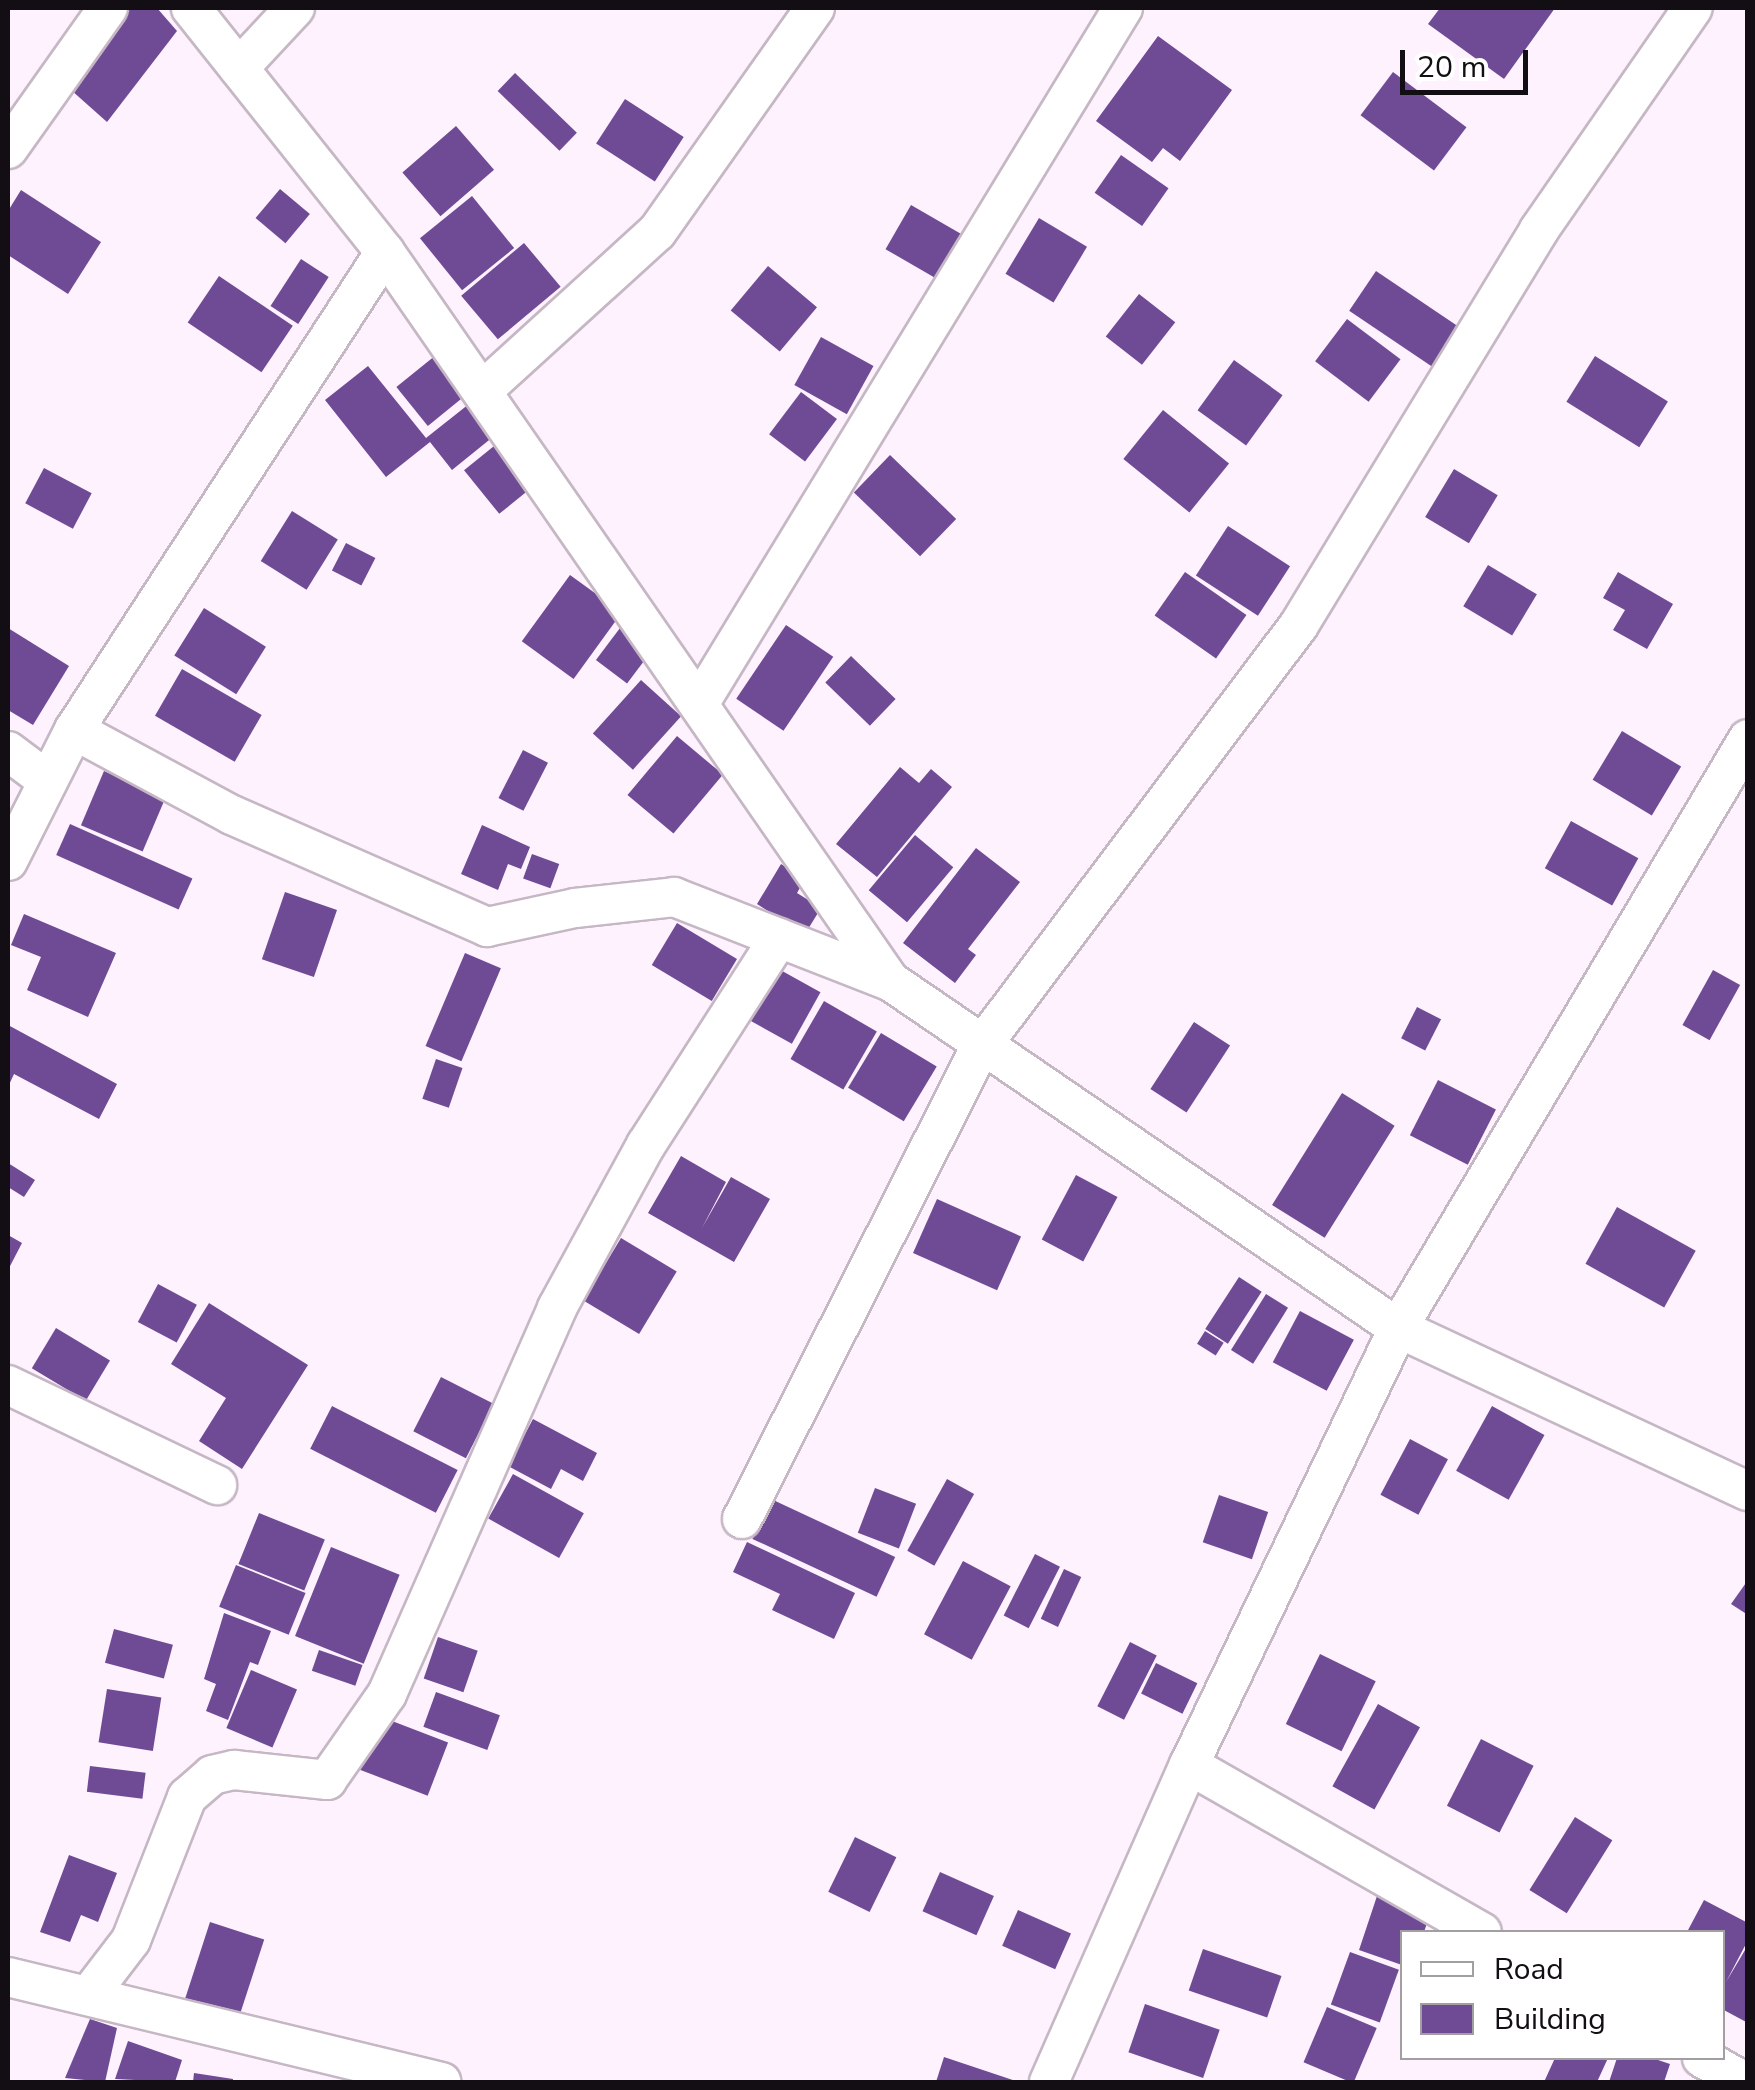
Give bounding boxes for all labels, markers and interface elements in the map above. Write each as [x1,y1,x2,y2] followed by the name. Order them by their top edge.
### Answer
[1405,30,1532,92] scale bar
[1417,47,1486,88] text: 20 m
[1400,1930,1725,2060] legend
[1494,1949,1564,1990] text: Road
[1494,1999,1606,2040] text: Building

